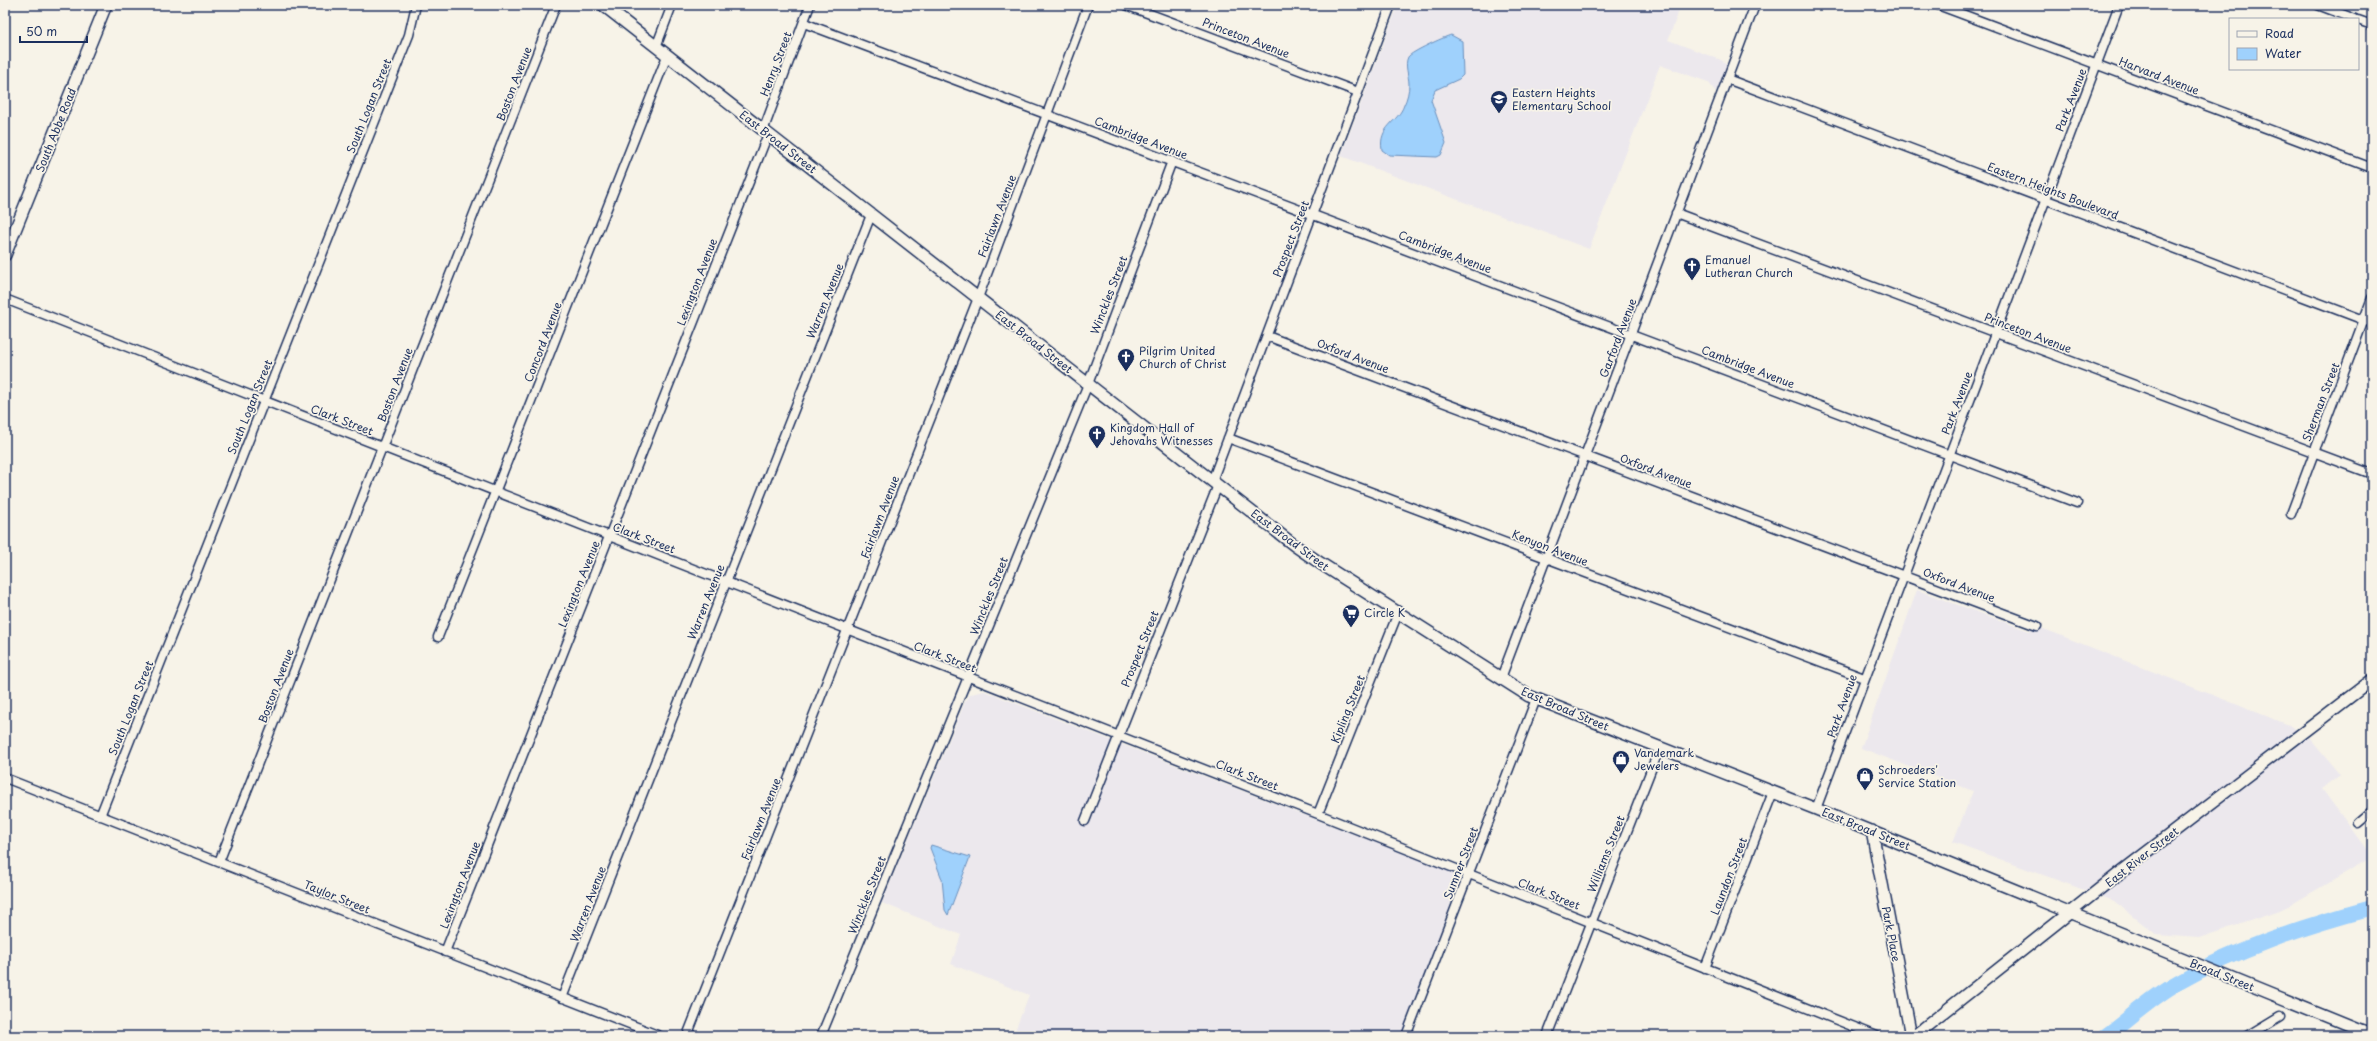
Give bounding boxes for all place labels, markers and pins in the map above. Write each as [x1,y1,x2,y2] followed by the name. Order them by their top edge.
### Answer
[1512,84,1611,114] place label: Eastern Heights Elementary School
[1489,89,1509,114] school or university icon: Eastern Heights Elementary School
[1705,251,1793,281] place label: Emanuel Lutheran Church
[1682,256,1702,281] church icon: Emanuel Lutheran Church
[1139,342,1227,372] place label: Pilgrim United Church of Christ
[1116,347,1136,372] church icon: Pilgrim United Church of Christ
[1110,419,1213,449] place label: Kingdom Hall of Jehovahs Witnesses
[1087,424,1107,449] church icon: Kingdom Hall of Jehovahs Witnesses
[1341,603,1361,628] supermarket icon: Circle K
[1364,604,1406,621] place label: Circle K
[1634,744,1695,774] place label: Vandemark Jewelers
[1611,749,1631,774] shop icon: Vandemark Jewelers
[1878,761,1956,791] place label: Schroeders' Service Station
[1855,766,1875,791] shop icon: Schroeders' Service Station

